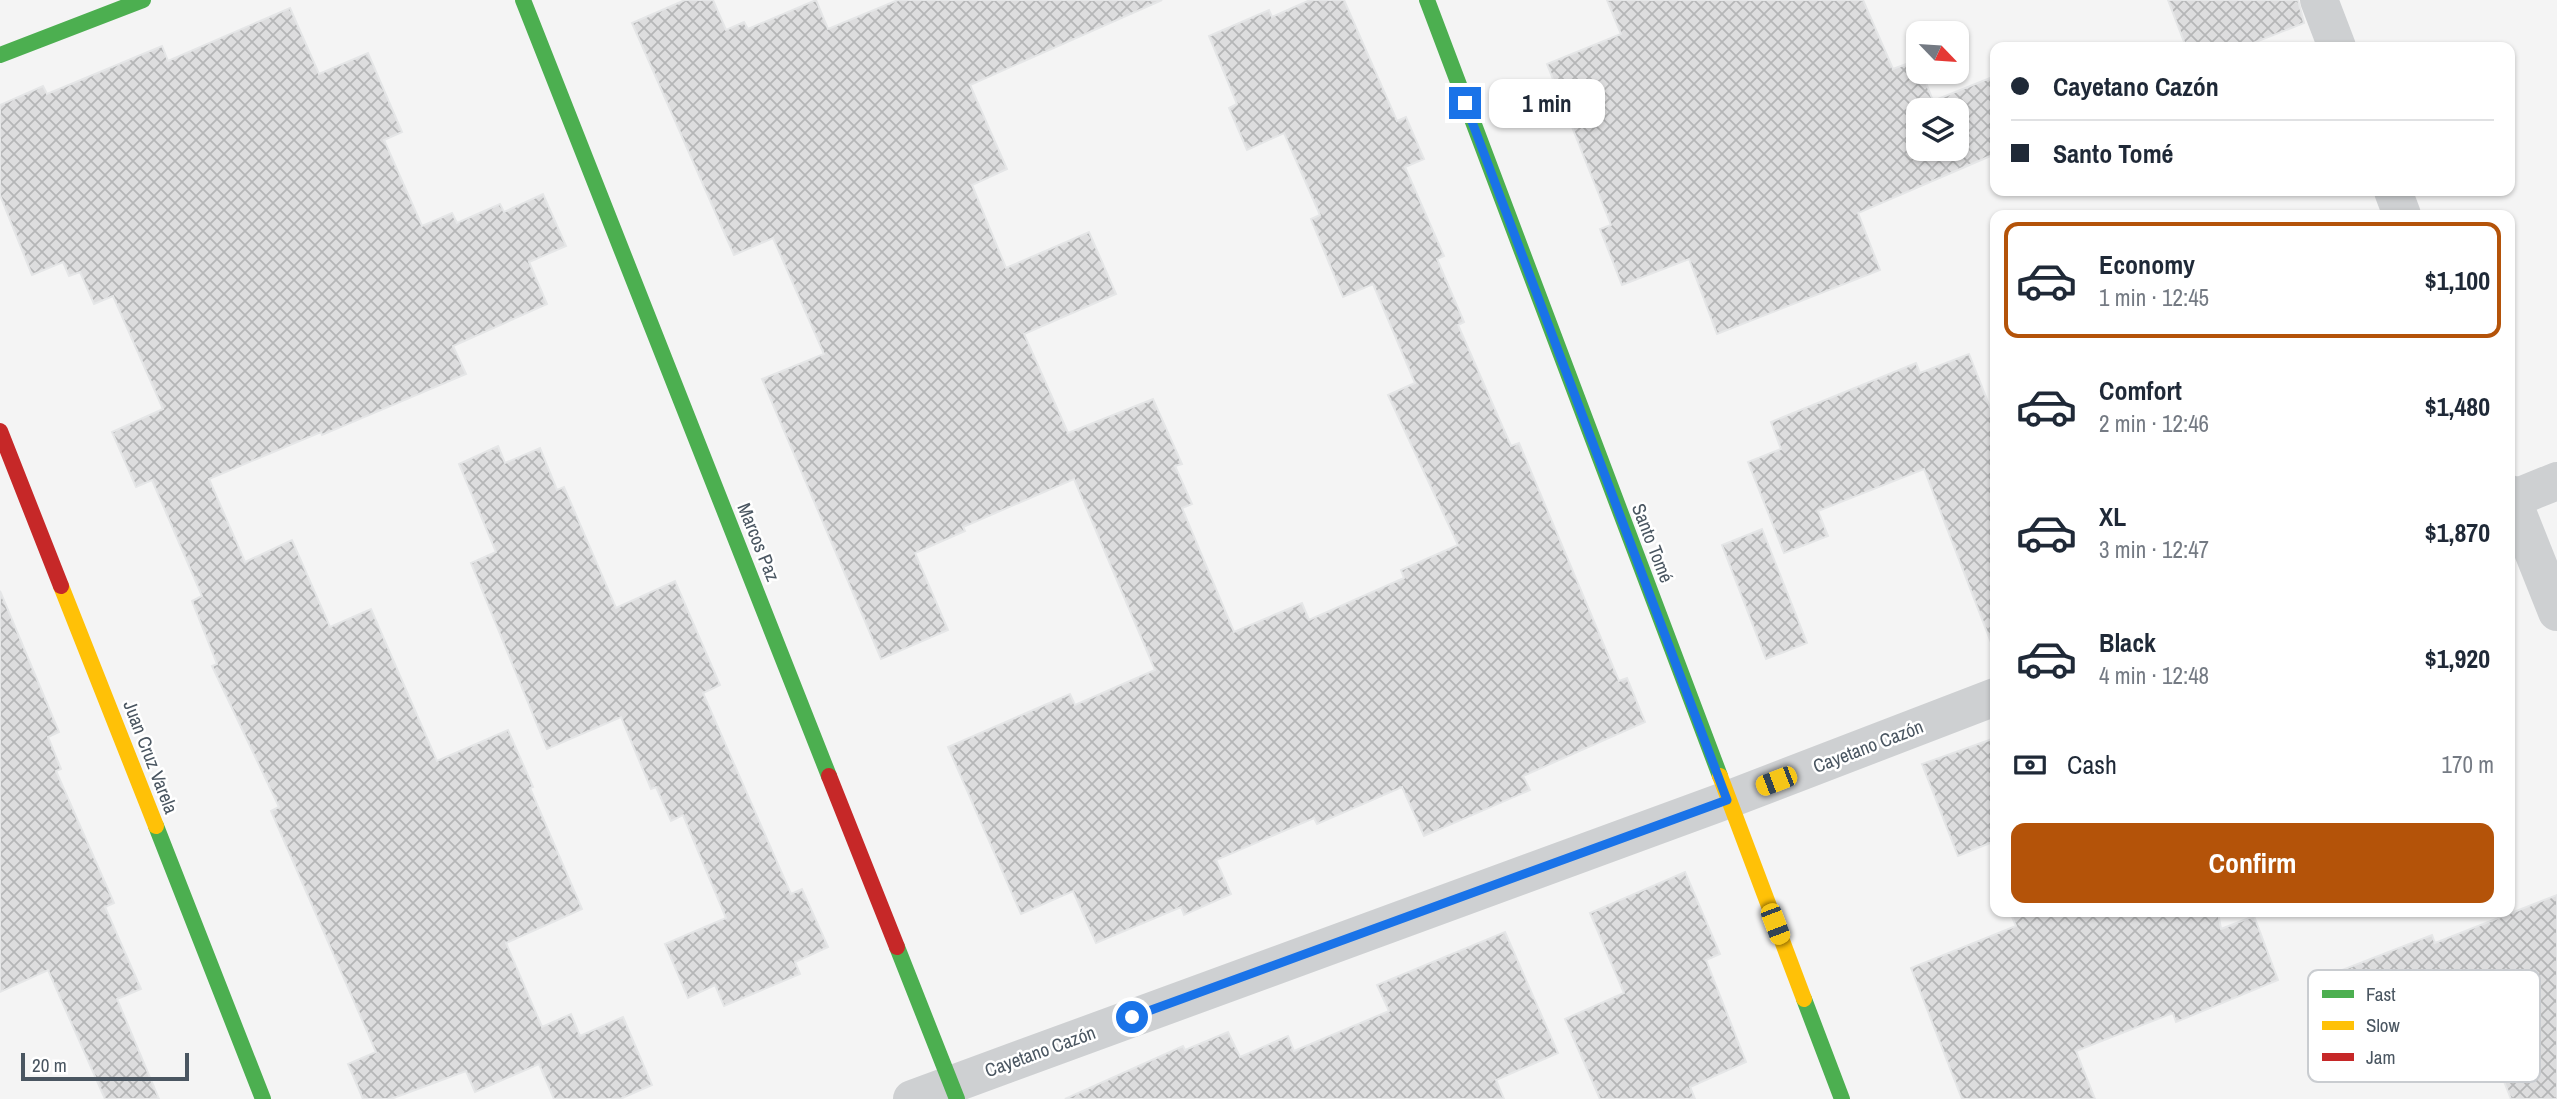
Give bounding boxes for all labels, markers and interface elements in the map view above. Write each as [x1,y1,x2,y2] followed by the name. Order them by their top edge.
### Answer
[1906,21,1969,84] north arrow
[1906,21,1969,161] map controls
[2053,69,2219,104] text: Cayetano Cazón
[1490,78,1605,128] callout: 1 min
[1449,87,1481,119] route end
[1522,88,1572,119] text: 1 min
[1906,98,1969,161] button: layers
[2053,136,2173,171] text: Santo Tomé
[2099,247,2195,282] text: Economy
[2015,249,2078,312] icon: car
[2425,263,2490,298] text: $1,100
[2099,282,2209,313] text: 1 min · 12:45
[2099,373,2182,408] text: Comfort
[2015,375,2078,438] icon: car
[2425,389,2490,424] text: $1,480
[2099,408,2209,439] text: 2 min · 12:46
[732,499,787,585] street label: Marcos Paz
[2099,499,2126,534] text: XL
[1626,500,1680,586] street label: Santo Tomé
[2015,501,2078,564] icon: car
[2425,515,2490,550] text: $1,870
[2099,534,2209,565] text: 3 min · 12:47
[2099,625,2156,660] text: Black
[2015,627,2078,690] icon: car
[2425,641,2490,676] text: $1,920
[2099,660,2209,691] text: 4 min · 12:48
[117,697,185,818] street label: Juan Cruz Varela
[1809,713,1927,779] street label: Cayetano Cazón
[2011,746,2049,784] icon: cash
[2067,747,2117,782] text: Cash
[2442,749,2494,780] text: 170 m
[1753,764,1800,798] car
[2011,823,2494,903] button: Confirm
[1758,901,1793,947] car
[2308,970,2540,1082] legend
[2366,981,2396,1007] text: Fast
[1116,1001,1148,1033] route start
[2366,1012,2401,1038] text: Slow
[981,1019,1099,1083] street label: Cayetano Cazón
[2366,1044,2395,1070] text: Jam
[21,1050,189,1082] scale bar
[32,1052,67,1078] text: 20 m

